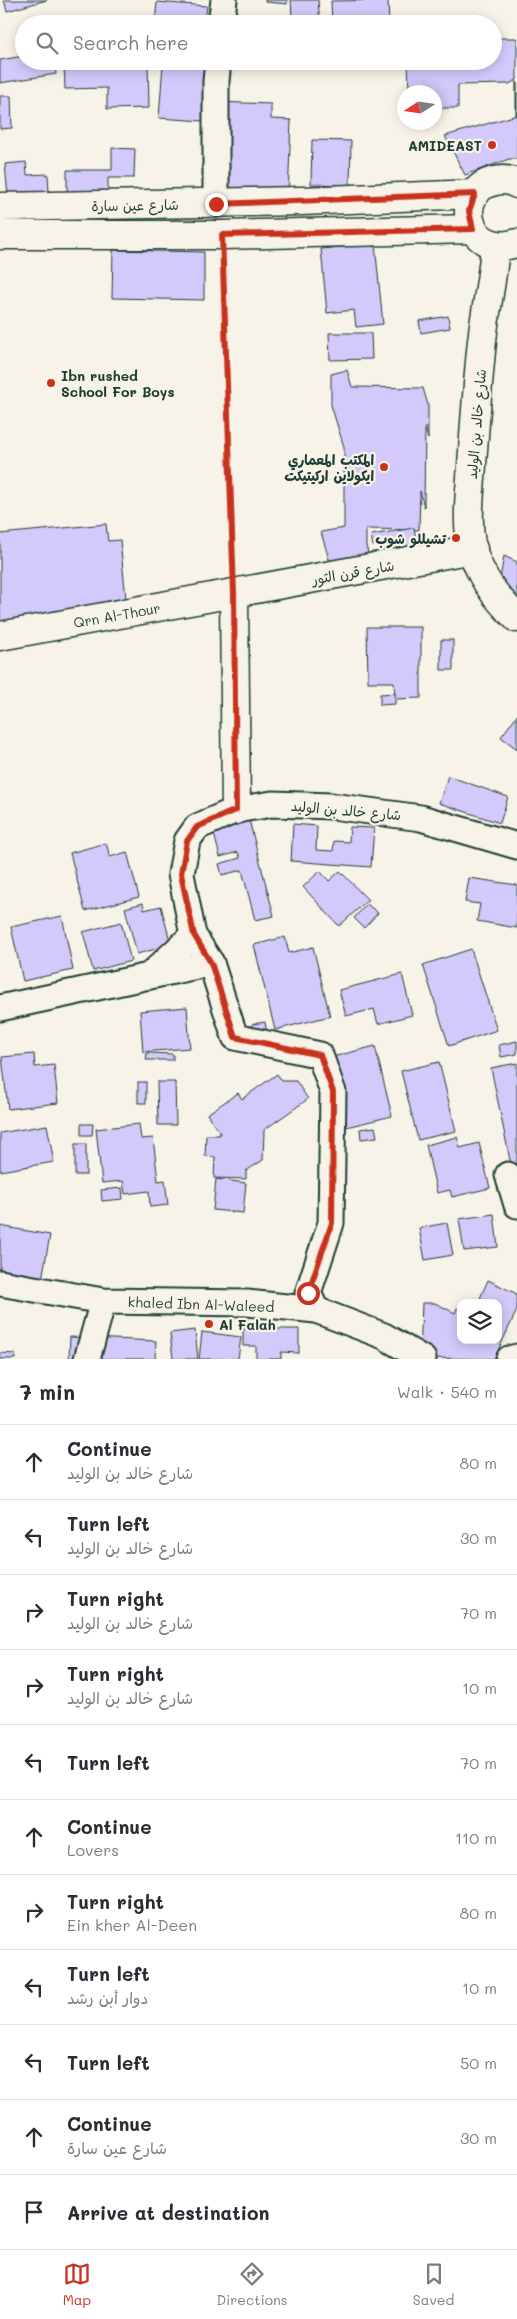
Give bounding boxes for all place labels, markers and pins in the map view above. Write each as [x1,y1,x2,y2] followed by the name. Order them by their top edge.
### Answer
[408,136,482,155] place label: AMIDEAST
[486,139,498,151] marker: AMIDEAST
[61,366,174,401] place label: Ibn rushed School For Boys
[45,377,57,389] marker: Ibn rushed School For Boys
[284,450,374,486] place label: المكتب المعماري ايكولاين اركيتيكت
[378,461,390,473] marker: المكتب المعماري ايكولاين اركيتيكت
[375,529,447,549] place label: تشيللو شوب
[450,532,462,544] marker: تشيللو شوب
[219,1315,276,1334] place label: Al Falah
[203,1318,215,1330] marker: Al Falah

